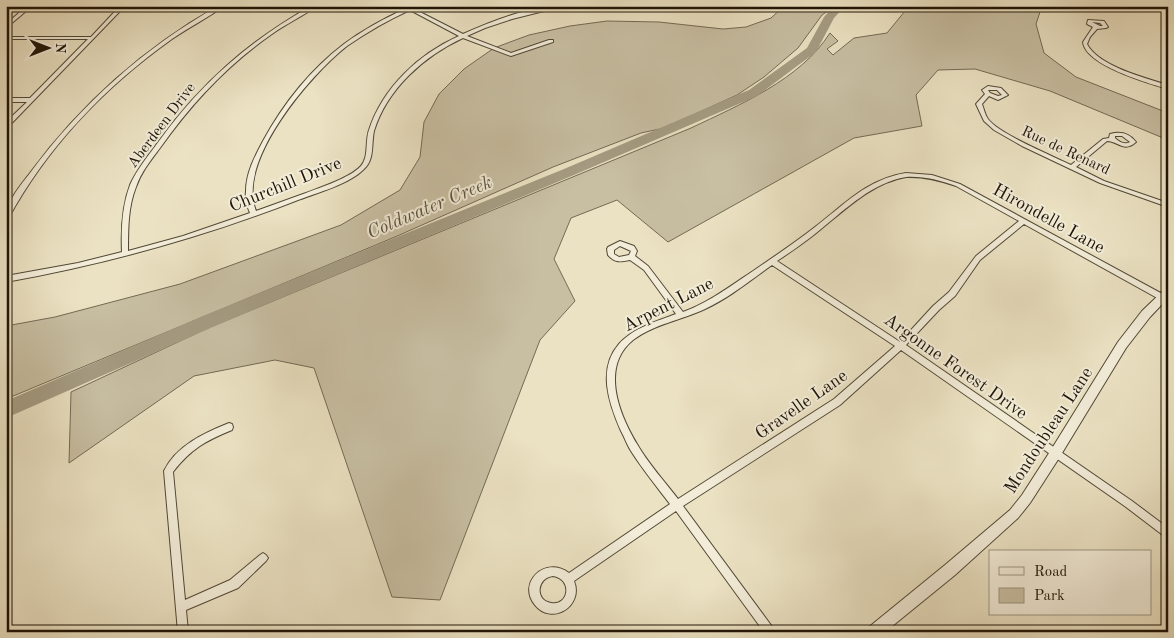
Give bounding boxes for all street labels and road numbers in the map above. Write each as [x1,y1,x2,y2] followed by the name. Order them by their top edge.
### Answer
[125,81,199,171] street label: Aberdeen Drive
[1019,124,1112,178] street label: Rue de Renard
[227,154,344,216] street label: Churchill Drive
[990,181,1107,257] street label: Hirondelle Lane
[620,274,717,335] street label: Arpent Lane
[880,311,1030,423] street label: Argonne Forest Drive
[1001,364,1096,497] street label: Mondoubleau Lane
[752,367,851,443] street label: Gravelle Lane

